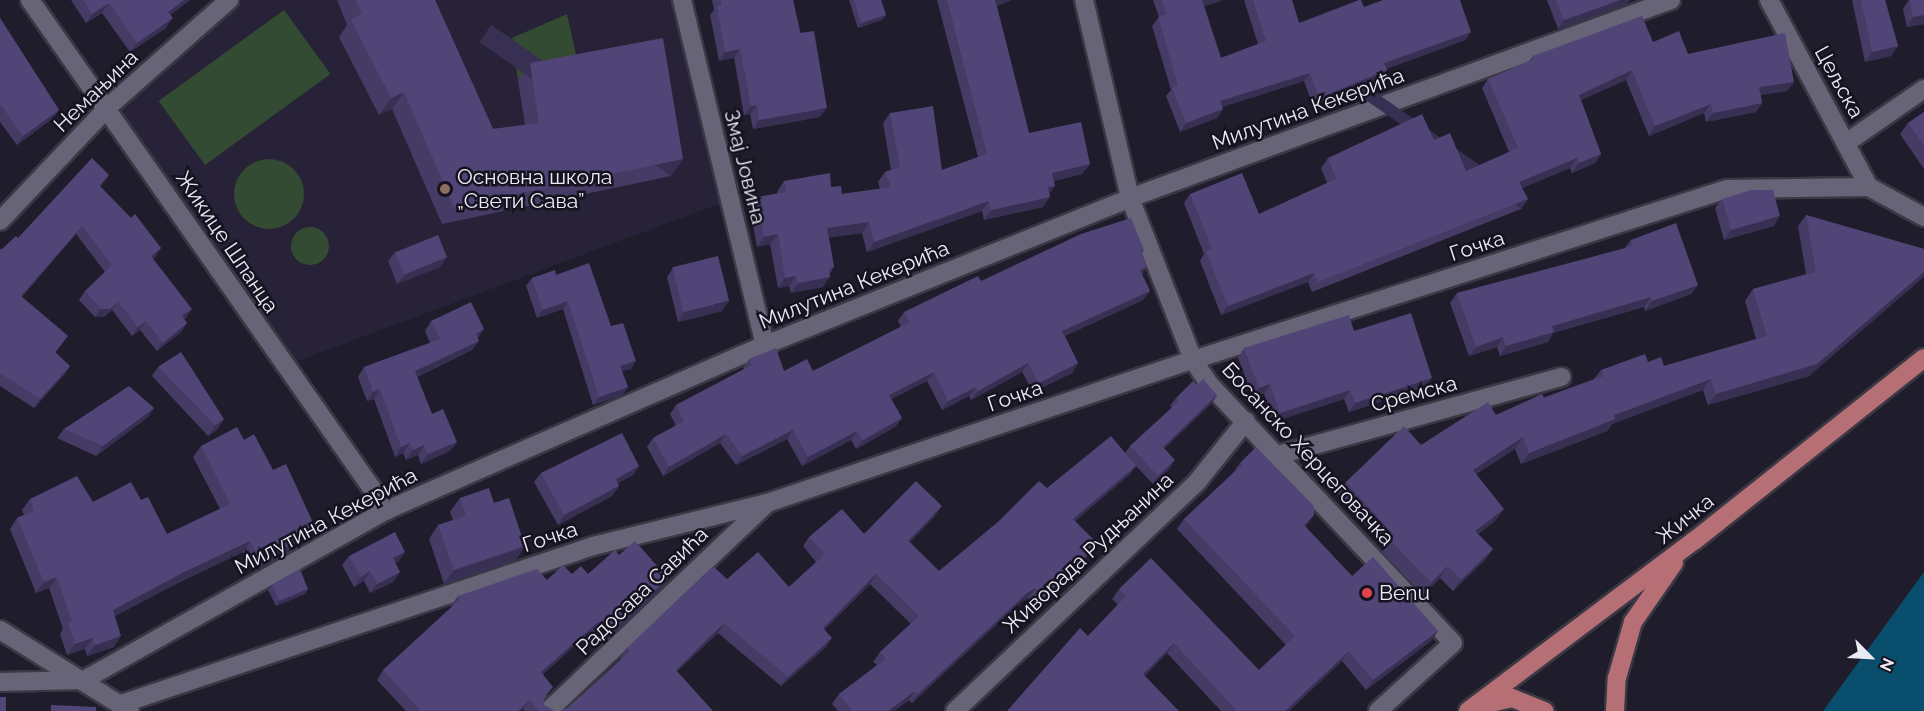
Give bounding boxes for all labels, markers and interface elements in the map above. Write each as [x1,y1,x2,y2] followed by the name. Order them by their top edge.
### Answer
[1809,42,1869,122] street label: Цељска
[49,45,143,137] street label: Немањина
[1209,63,1407,155] street label: Милутина Кекерића
[719,107,771,227] street label: Змај Јовина
[457,164,612,214] place label: Основна школа „Свети Сава”
[170,166,284,318] street label: Жикице Шпанца
[438,182,452,196] marker: Основна школа „Свети Сава”
[1446,225,1508,267] street label: Гочка
[755,235,953,335] street label: Милутина Кекерића
[1217,357,1399,551] street label: Босанско Херцеговачка
[1368,370,1460,418] street label: Сремска
[984,375,1046,417] street label: Гочка
[231,462,421,580] street label: Милутина Кекерића
[998,467,1178,639] street label: Живорада Рудњанина
[1651,489,1719,549] street label: Жичка
[519,516,581,558] street label: Гочка
[571,522,713,660] street label: Радосава Савића
[1379,580,1430,606] place label: Benu
[1360,586,1374,600] marker: Benu
[1840,627,1900,687] north arrow
[1876,655,1898,674] text: N

